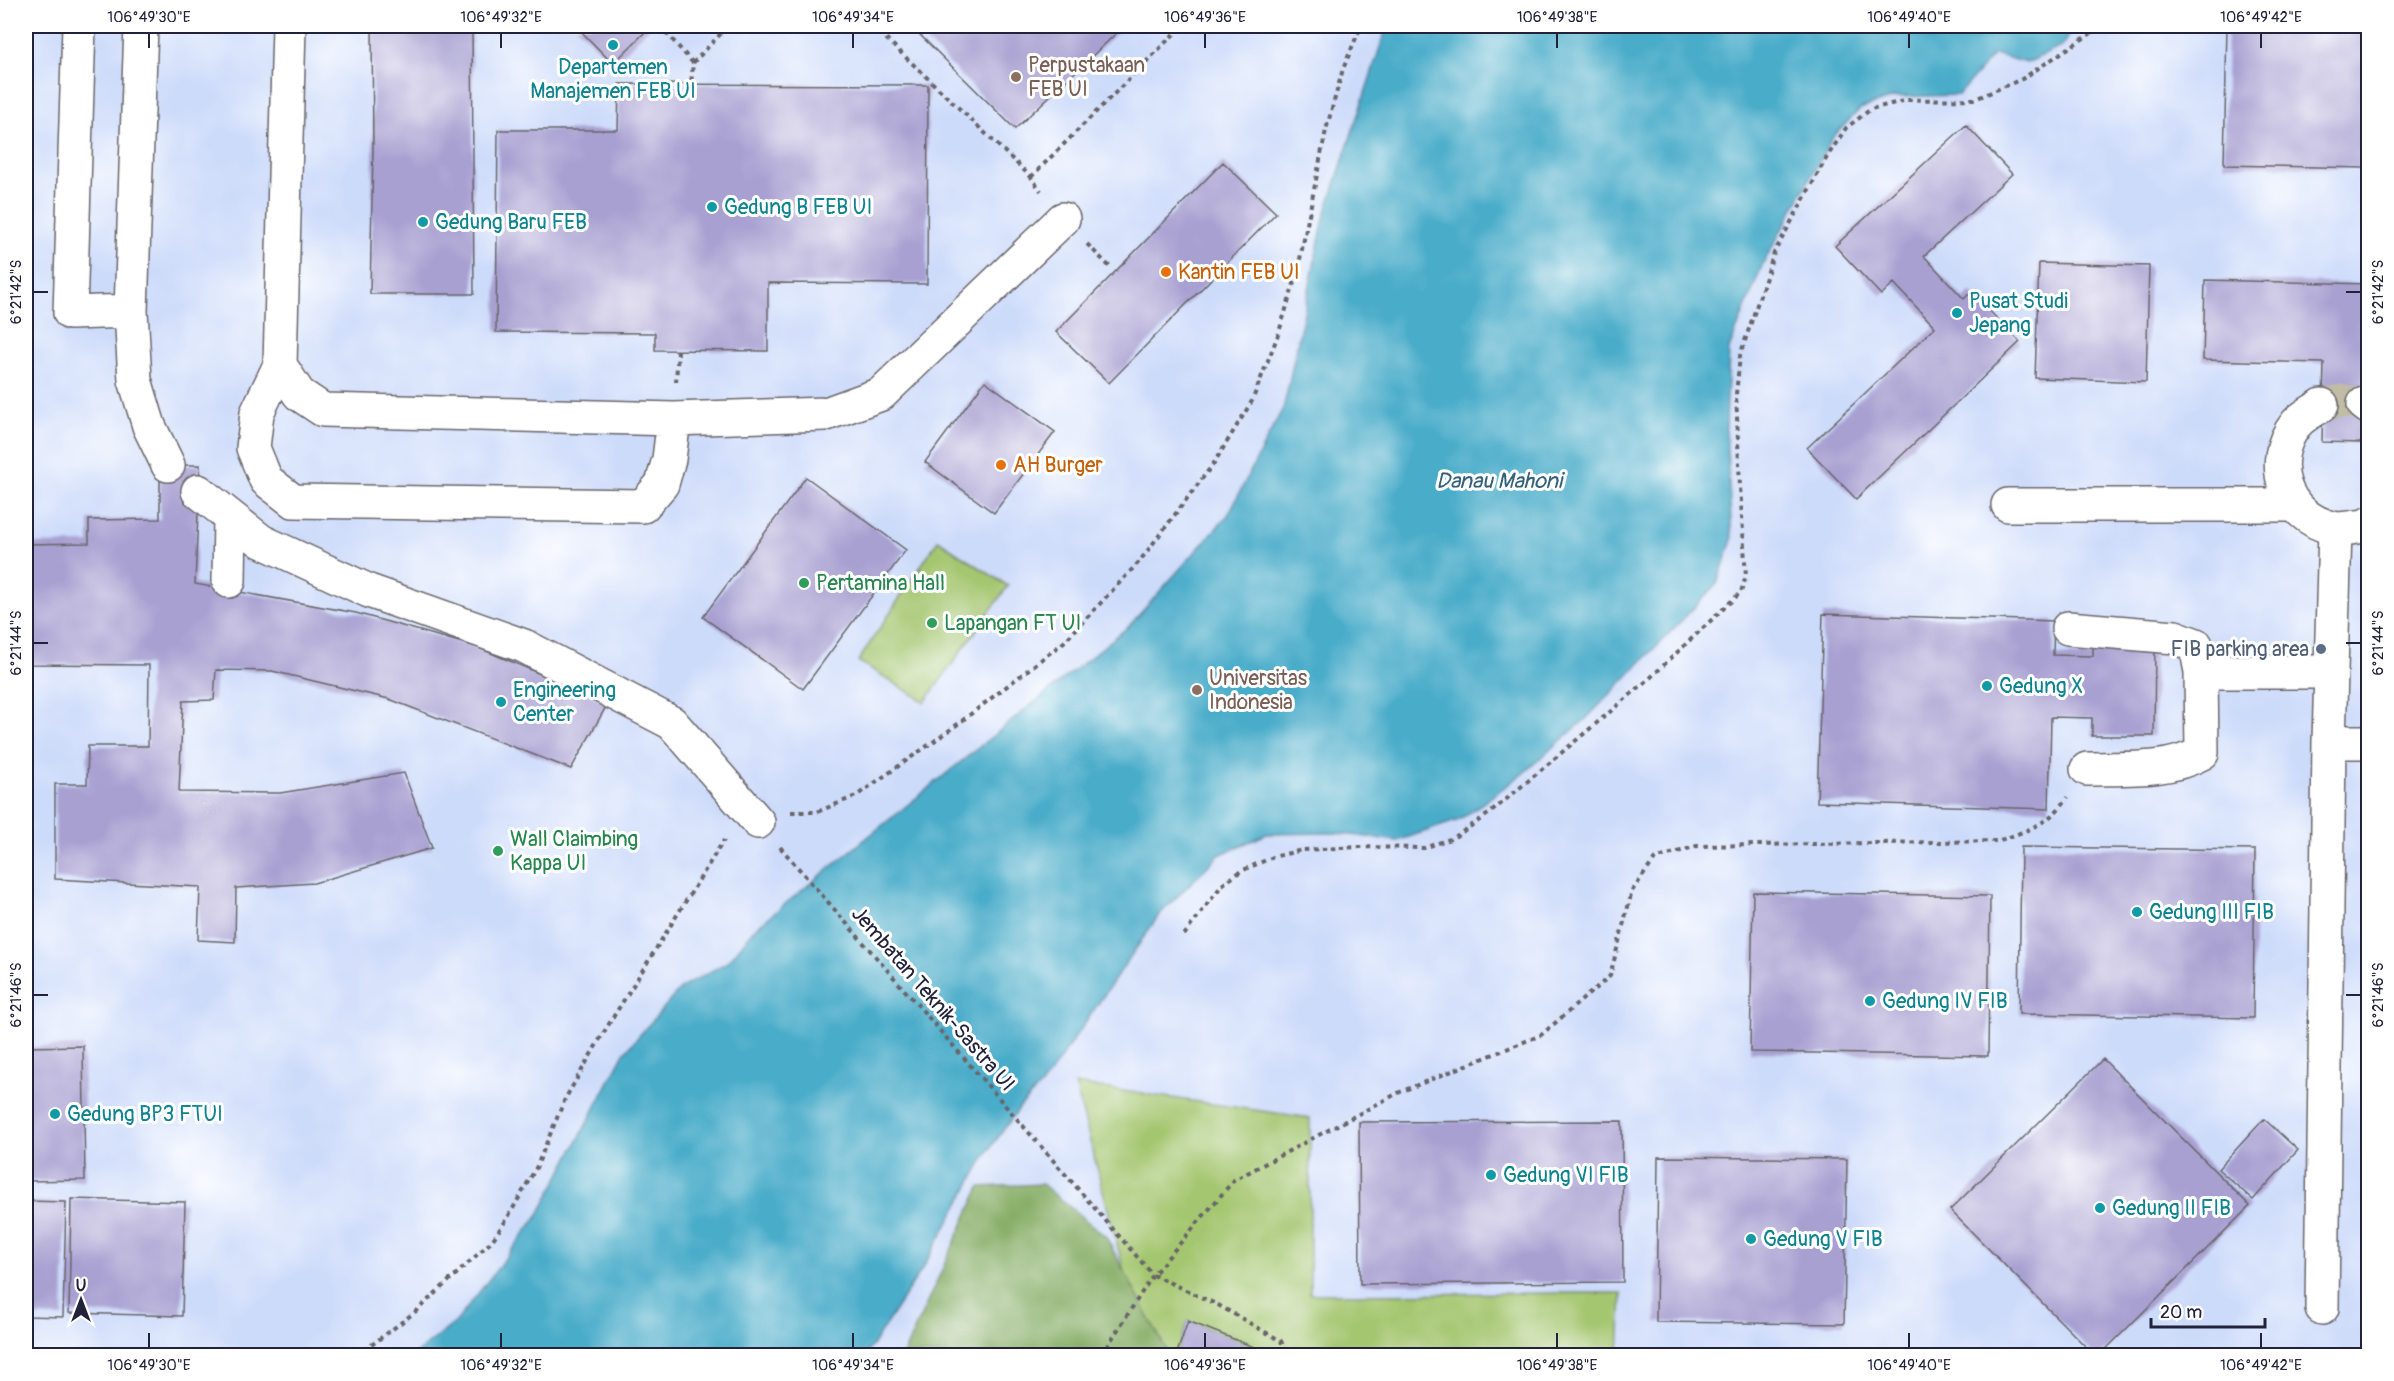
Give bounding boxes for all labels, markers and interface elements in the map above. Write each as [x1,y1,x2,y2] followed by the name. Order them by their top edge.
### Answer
[107,8,191,27] text: 106°49'30"E
[460,8,542,27] text: 106°49'32"E
[812,8,894,27] text: 106°49'34"E
[1164,8,1246,27] text: 106°49'36"E
[1517,8,1598,27] text: 106°49'38"E
[1867,8,1951,27] text: 106°49'40"E
[2220,8,2302,27] text: 106°49'42"E
[606,38,620,52] marker: Departemen Manajemen FEB UI
[1028,52,1145,103] place label: Perpustakaan FEB UI
[530,54,696,105] place label: Departemen Manajemen FEB UI
[1009,70,1023,84] marker: Perpustakaan FEB UI
[724,194,872,221] place label: Gedung B FEB UI
[705,200,719,214] marker: Gedung B FEB UI
[435,209,587,236] place label: Gedung Baru FEB
[416,215,430,229] marker: Gedung Baru FEB
[1178,259,1300,286] place label: Kantin FEB UI
[7,260,26,324] text: 6°21'42"S
[2369,260,2388,324] text: 6°21'42"S
[1159,265,1173,279] marker: Kantin FEB UI
[1969,288,2068,339] place label: Pusat Studi Jepang
[1950,306,1964,320] marker: Pusat Studi Jepang
[1013,452,1103,479] place label: AH Burger
[994,458,1008,472] marker: AH Burger
[1436,467,1565,495] water label: Danau Mahoni
[816,570,945,597] place label: Pertamina Hall
[797,576,811,590] marker: Pertamina Hall
[944,610,1081,637] place label: Lapangan FT UI
[7,611,26,675] text: 6°21'44"S
[2369,611,2388,675] text: 6°21'44"S
[925,616,939,630] marker: Lapangan FT UI
[2171,636,2309,663] place label: FIB parking area
[2314,642,2328,656] marker: FIB parking area
[1209,665,1308,716] place label: Universitas Indonesia
[1999,673,2083,700] place label: Gedung X
[513,677,616,728] place label: Engineering Center
[1980,679,1994,693] marker: Gedung X
[1190,683,1204,697] marker: Universitas Indonesia
[494,695,508,709] marker: Engineering Center
[510,826,638,877] place label: Wall Claimbing Kappa UI
[491,844,505,858] marker: Wall Claimbing Kappa UI
[2149,899,2274,926] place label: Gedung III FIB
[845,901,1021,1097] street label: Jembatan Teknik-Sastra UI
[2130,905,2144,919] marker: Gedung III FIB
[7,963,26,1027] text: 6°21'46"S
[2369,963,2388,1027] text: 6°21'46"S
[1882,988,2008,1015] place label: Gedung IV FIB
[1863,994,1877,1008] marker: Gedung IV FIB
[67,1101,223,1128] place label: Gedung BP3 FTUI
[48,1107,62,1121] marker: Gedung BP3 FTUI
[1503,1162,1629,1189] place label: Gedung VI FIB
[1484,1168,1498,1182] marker: Gedung VI FIB
[2112,1195,2231,1222] place label: Gedung II FIB
[2093,1201,2107,1215] marker: Gedung II FIB
[1763,1226,1883,1253] place label: Gedung V FIB
[1744,1232,1758,1246] marker: Gedung V FIB
[51,1270,111,1330] north arrow
[76,1276,87,1296] text: U
[2151,1291,2265,1329] scale bar
[2160,1301,2202,1324] text: 20 m
[107,1356,191,1375] text: 106°49'30"E
[460,1356,542,1375] text: 106°49'32"E
[812,1356,894,1375] text: 106°49'34"E
[1164,1356,1246,1375] text: 106°49'36"E
[1517,1356,1598,1375] text: 106°49'38"E
[1867,1356,1951,1375] text: 106°49'40"E
[2220,1356,2302,1375] text: 106°49'42"E

